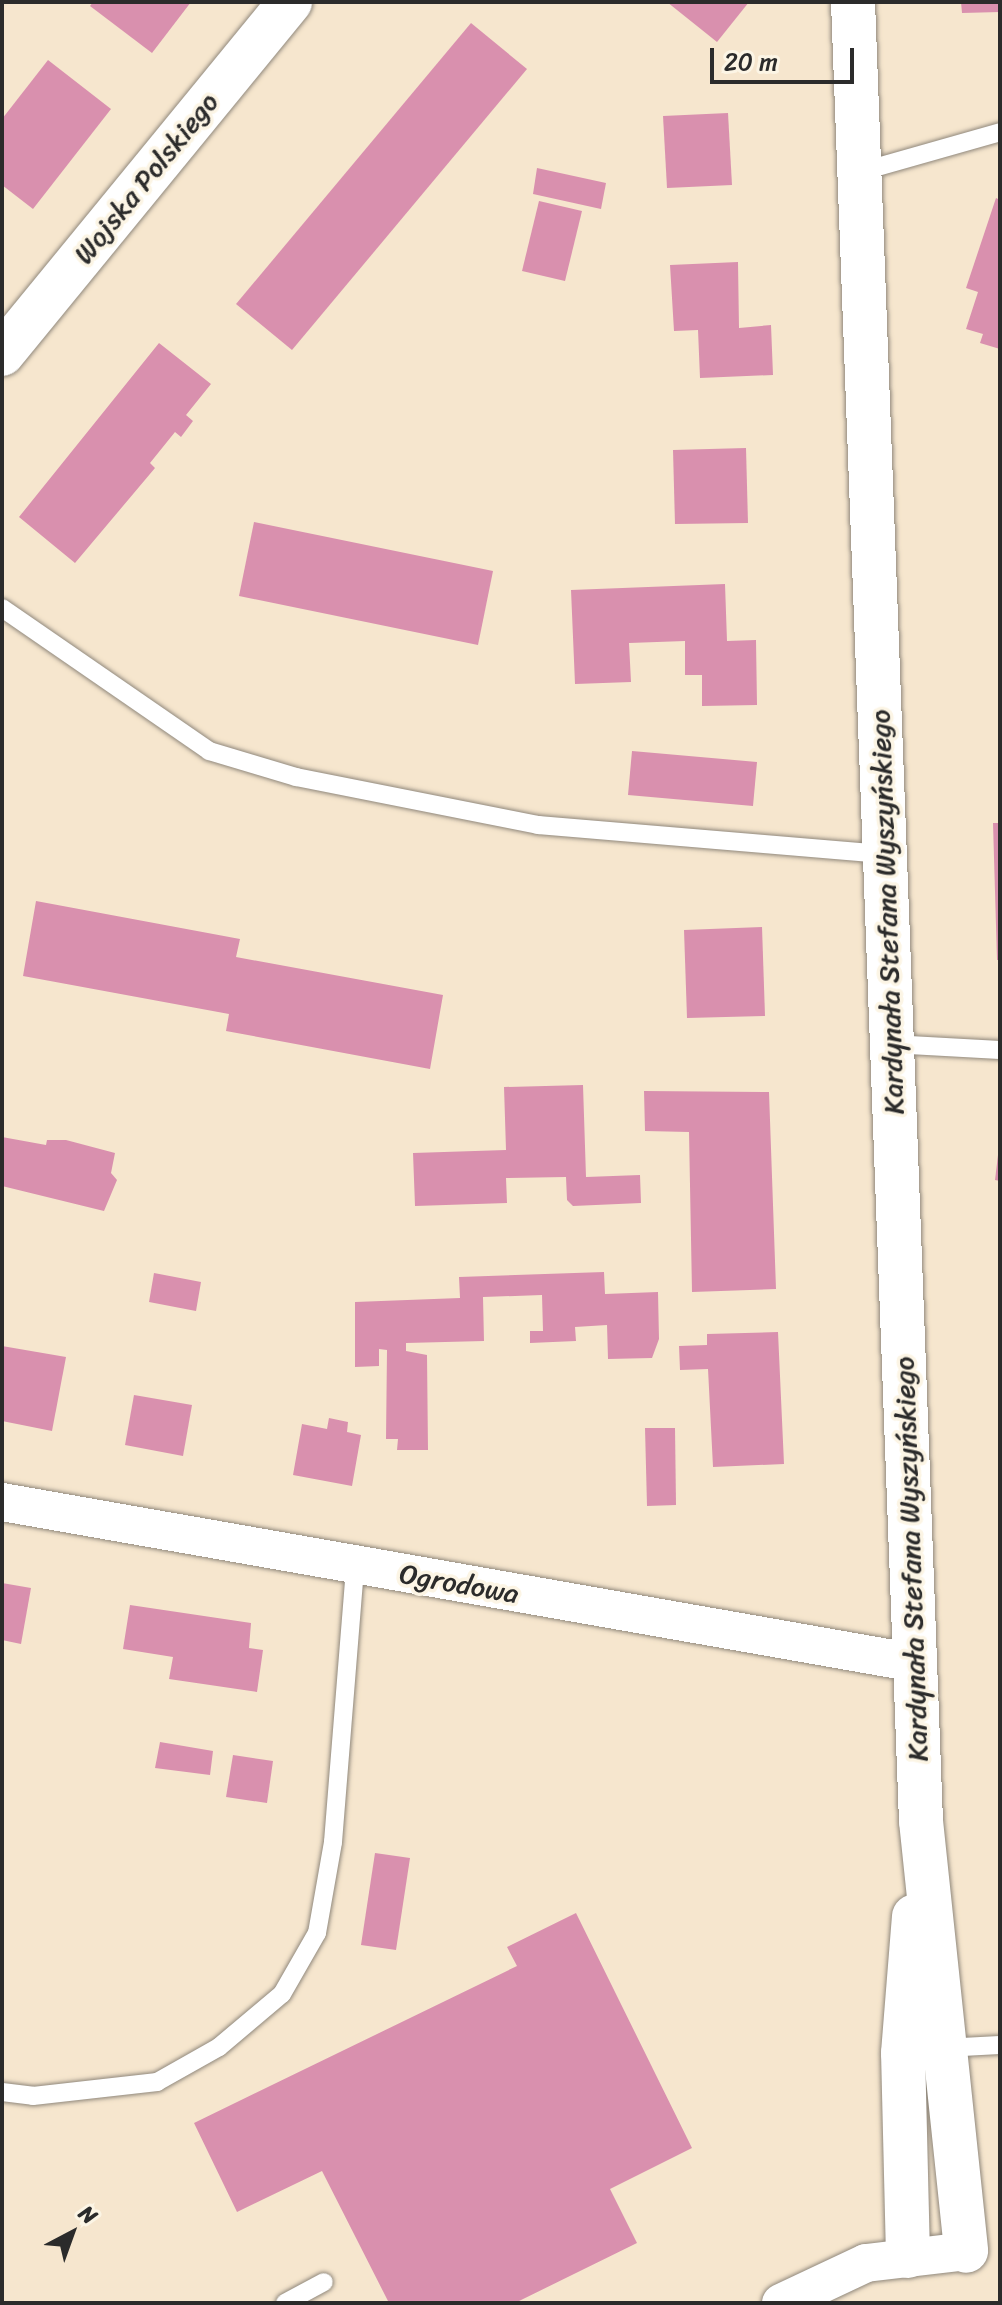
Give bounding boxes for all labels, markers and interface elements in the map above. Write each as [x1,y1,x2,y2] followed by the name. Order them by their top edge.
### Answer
[714,32,858,82] scale bar
[724,41,778,83] text: 20 m
[67,86,225,270] street label: Wojska Polskiego
[863,708,911,1116] street label: Kardynała Stefana Wyszyńskiego
[887,1355,935,1763] street label: Kardynała Stefana Wyszyńskiego
[397,1557,521,1611] street label: Ogrodowa
[32,2193,112,2273] north arrow
[70,2195,107,2234] text: N

